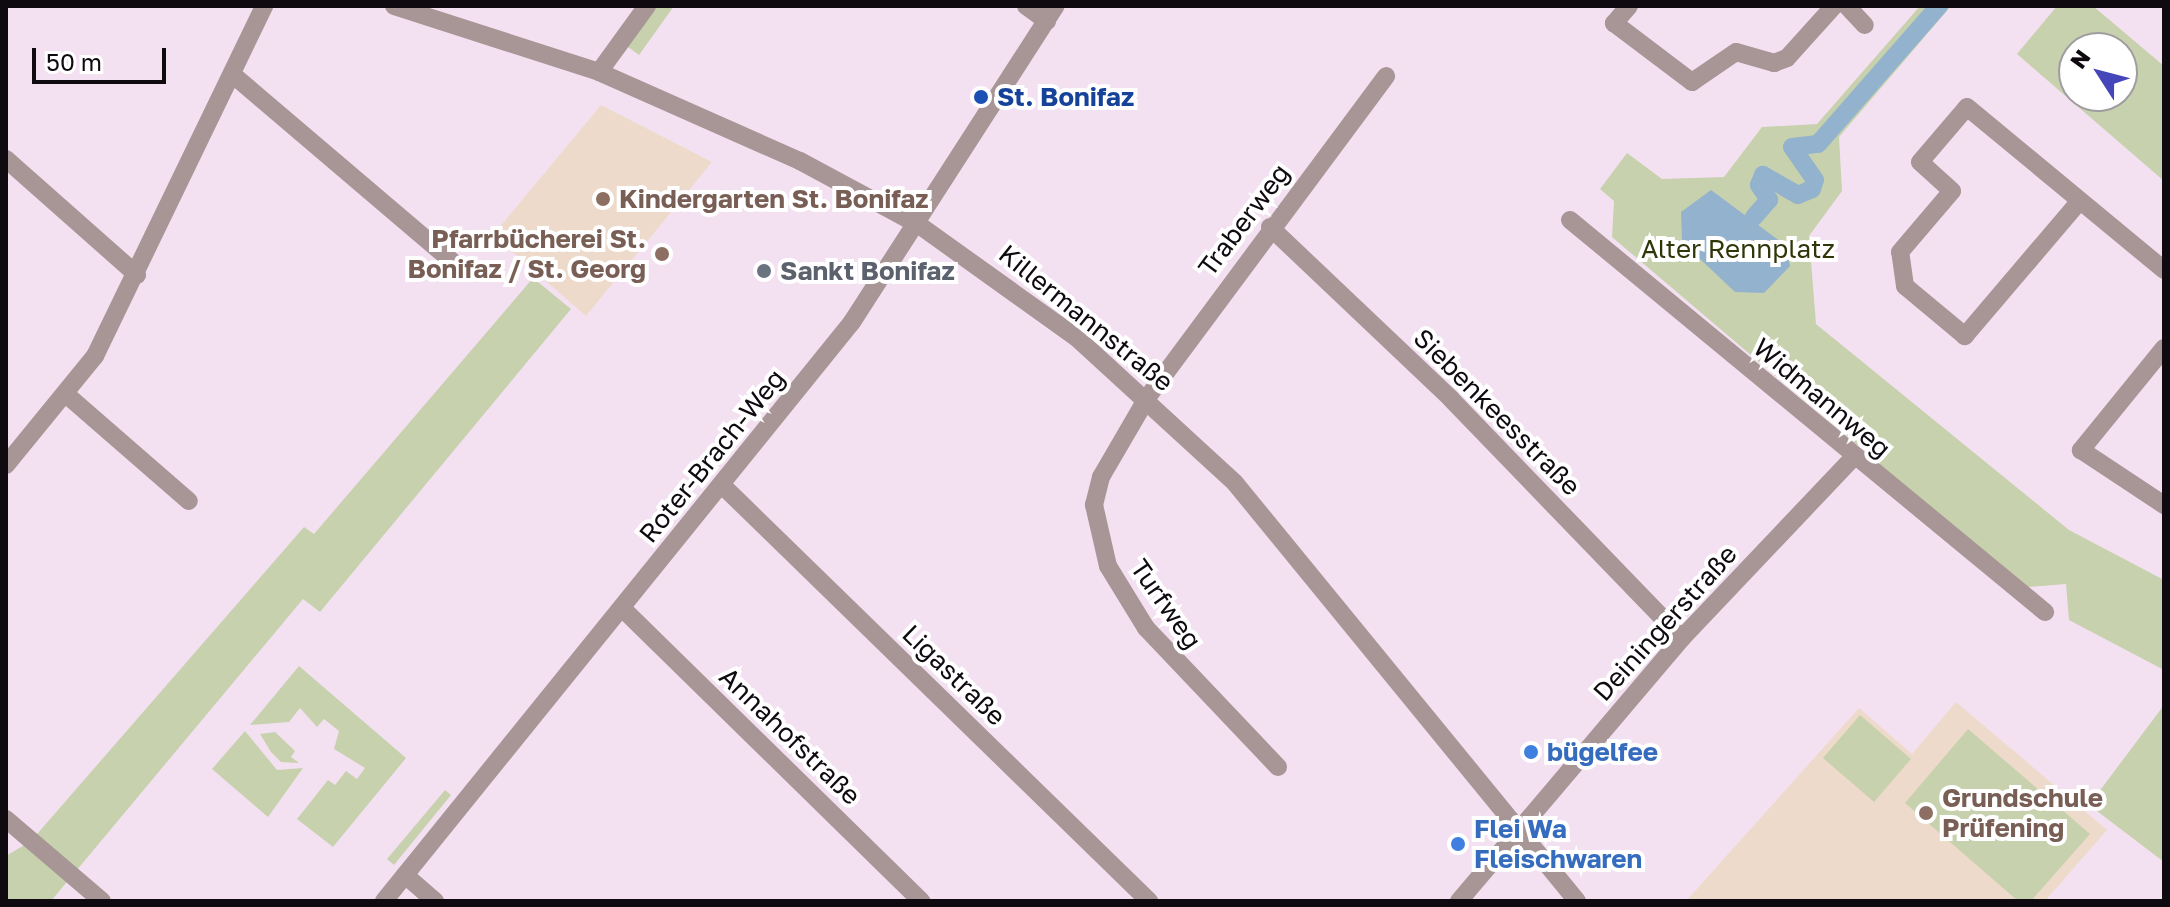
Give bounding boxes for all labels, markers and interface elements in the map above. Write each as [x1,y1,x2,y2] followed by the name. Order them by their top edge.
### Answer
[36,32,170,82] scale bar
[2058,32,2138,112] north arrow
[2064,44,2096,73] text: N
[46,47,102,76] text: 50 m
[997,81,1134,113] place label: St. Bonifaz
[972,88,990,106] marker: St. Bonifaz
[1192,158,1296,282] street label: Traberweg
[619,183,929,215] place label: Kindergarten St. Bonifaz
[594,190,612,208] marker: Kindergarten St. Bonifaz
[408,223,646,284] place label: Pfarrbücherei St. Bonifaz / St. Georg
[1641,233,1835,265] park label: Alter Rennplatz
[993,238,1179,398] street label: Killermannstraße
[653,245,671,263] marker: Pfarrbücherei St. Bonifaz / St. Georg
[780,255,955,287] place label: Sankt Bonifaz
[755,262,773,280] marker: Sankt Bonifaz
[1407,322,1587,502] street label: Siebenkeesstraße
[1747,332,1897,464] street label: Widmannweg
[633,363,791,549] street label: Roter-Brach-Weg
[1587,539,1743,707] street label: Deiningerstraße
[1124,553,1208,655] street label: Turfweg
[896,618,1012,732] street label: Ligastraße
[713,661,867,811] street label: Annahofstraße
[1547,736,1658,768] place label: bügelfee
[1522,743,1540,761] marker: bügelfee
[1942,782,2103,844] place label: Grundschule Prüfening
[1917,804,1935,822] marker: Grundschule Prüfening
[1474,813,1642,874] place label: Flei Wa Fleischwaren
[1449,835,1467,853] marker: Flei Wa Fleischwaren

